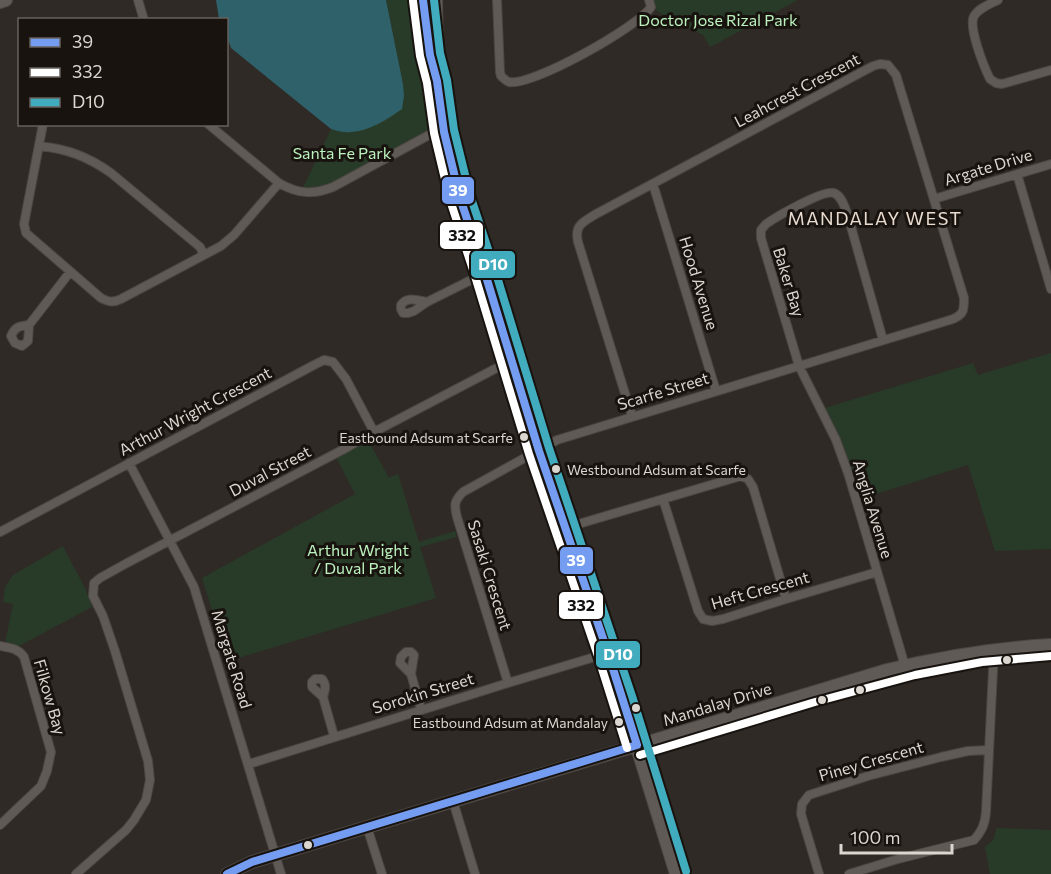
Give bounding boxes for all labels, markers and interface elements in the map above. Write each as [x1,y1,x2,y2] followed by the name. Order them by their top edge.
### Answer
[638,10,798,29] park label: Doctor Jose Rizal Park
[18,18,228,126] legend
[72,30,93,52] text: 39
[731,48,863,131] street label: Leahcrest Crescent
[72,60,102,82] text: 332
[72,90,105,112] text: D10
[293,143,392,162] park label: Santa Fe Park
[942,144,1034,189] street label: Argate Drive
[441,176,475,205] line badge: 39
[448,180,468,199] text: 39
[787,207,963,229] district label: MANDALAY WEST
[439,221,484,250] line badge: 332
[448,225,476,244] text: 332
[676,234,723,332] street label: Hood Avenue
[770,245,809,319] street label: Baker Bay
[470,250,516,279] line badge: D10
[478,254,508,273] text: D10
[115,362,275,459] street label: Arthur Wright Crescent
[615,367,711,413] street label: Scarfe Street
[339,429,513,446] place label: Eastbound Adsum at Scarfe
[518,431,530,443] marker: Eastbound Adsum at Scarfe
[226,441,314,500] street label: Duval Street
[850,457,897,560] street label: Anglia Avenue
[567,461,746,478] place label: Westbound Adsum at Scarfe
[550,463,562,475] marker: Westbound Adsum at Scarfe
[465,518,516,633] street label: Sasaki Crescent
[307,540,409,577] park label: Arthur Wright / Duval Park
[559,546,594,575] line badge: 39
[566,550,586,569] text: 39
[709,566,812,613] street label: Heft Crescent
[558,591,604,620] line badge: 332
[567,595,595,614] text: 332
[208,607,256,710] street label: Margate Road
[595,640,641,669] line badge: D10
[603,644,633,663] text: D10
[1001,654,1013,666] unlabelled marker
[31,657,70,737] street label: Filkow Bay
[370,668,476,717] street label: Sorokin Street
[660,678,773,729] street label: Mandalay Drive
[854,684,866,696] unlabelled marker
[816,694,828,706] unlabelled marker
[630,702,642,714] unlabelled marker
[413,714,608,731] place label: Eastbound Adsum at Mandalay
[613,716,625,728] marker: Eastbound Adsum at Mandalay
[816,736,926,785] street label: Piney Crescent
[841,817,952,855] scale bar
[850,826,900,848] text: 100 m
[302,839,314,851] unlabelled marker

